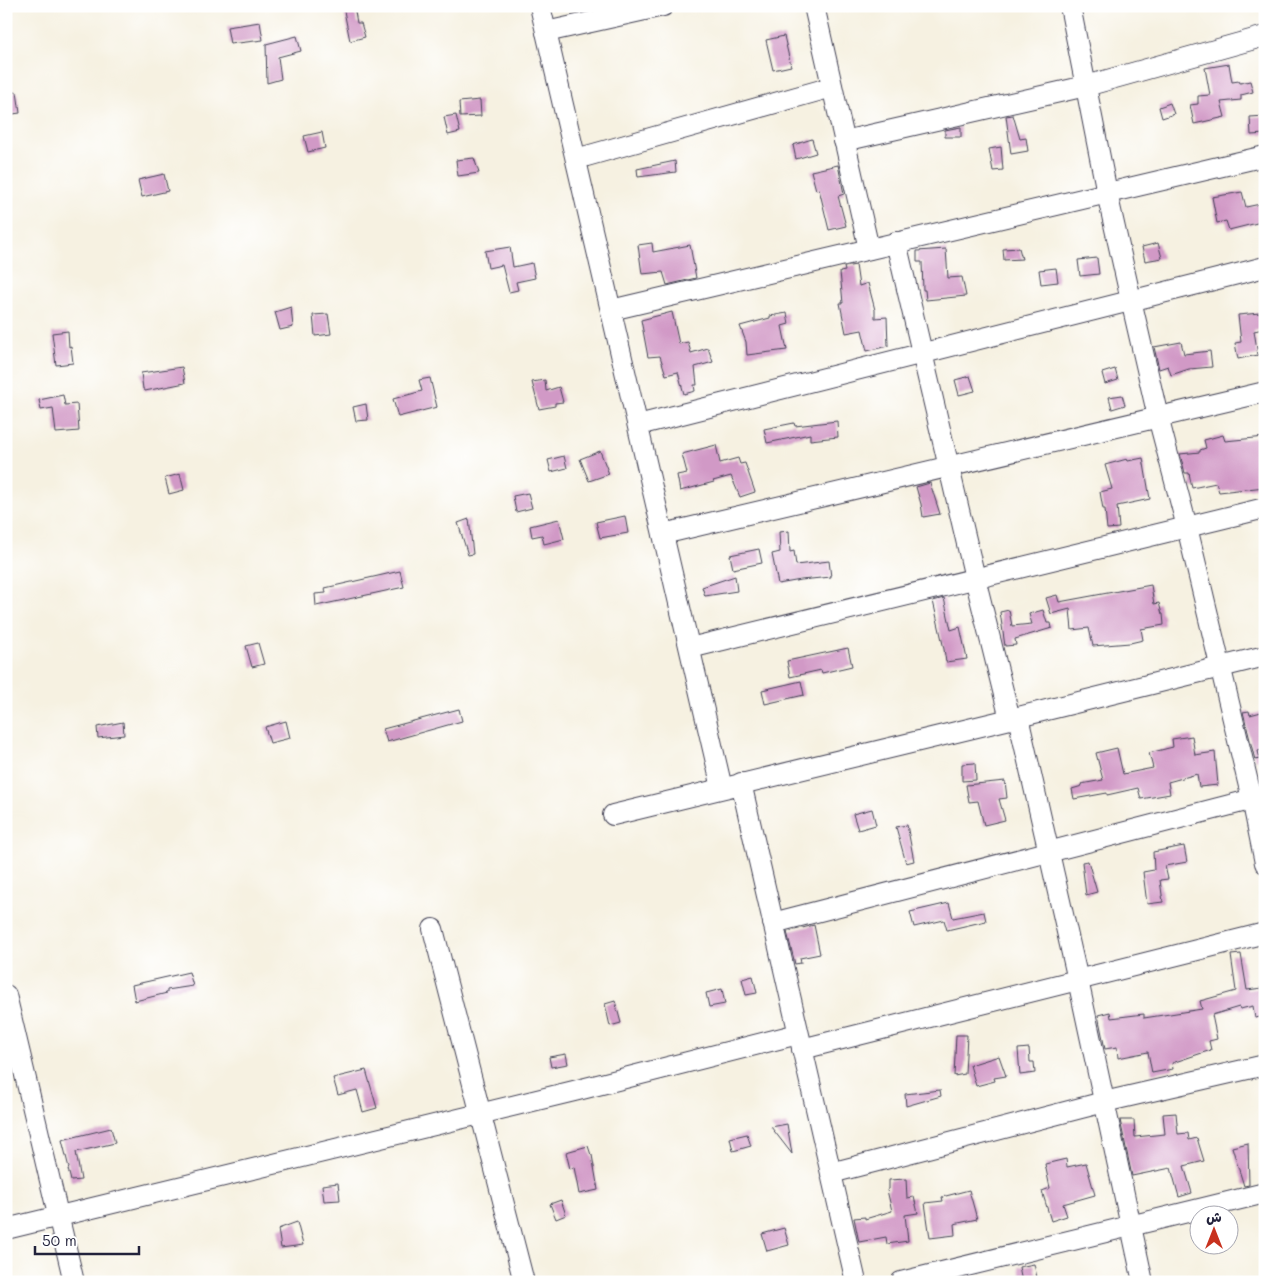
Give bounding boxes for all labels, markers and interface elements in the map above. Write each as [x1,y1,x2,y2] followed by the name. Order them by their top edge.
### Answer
[1188,1206,1238,1256] north arrow
[1206,1207,1222,1226] text: ش
[35,1223,139,1255] scale bar
[42,1230,77,1250] text: 50 m

